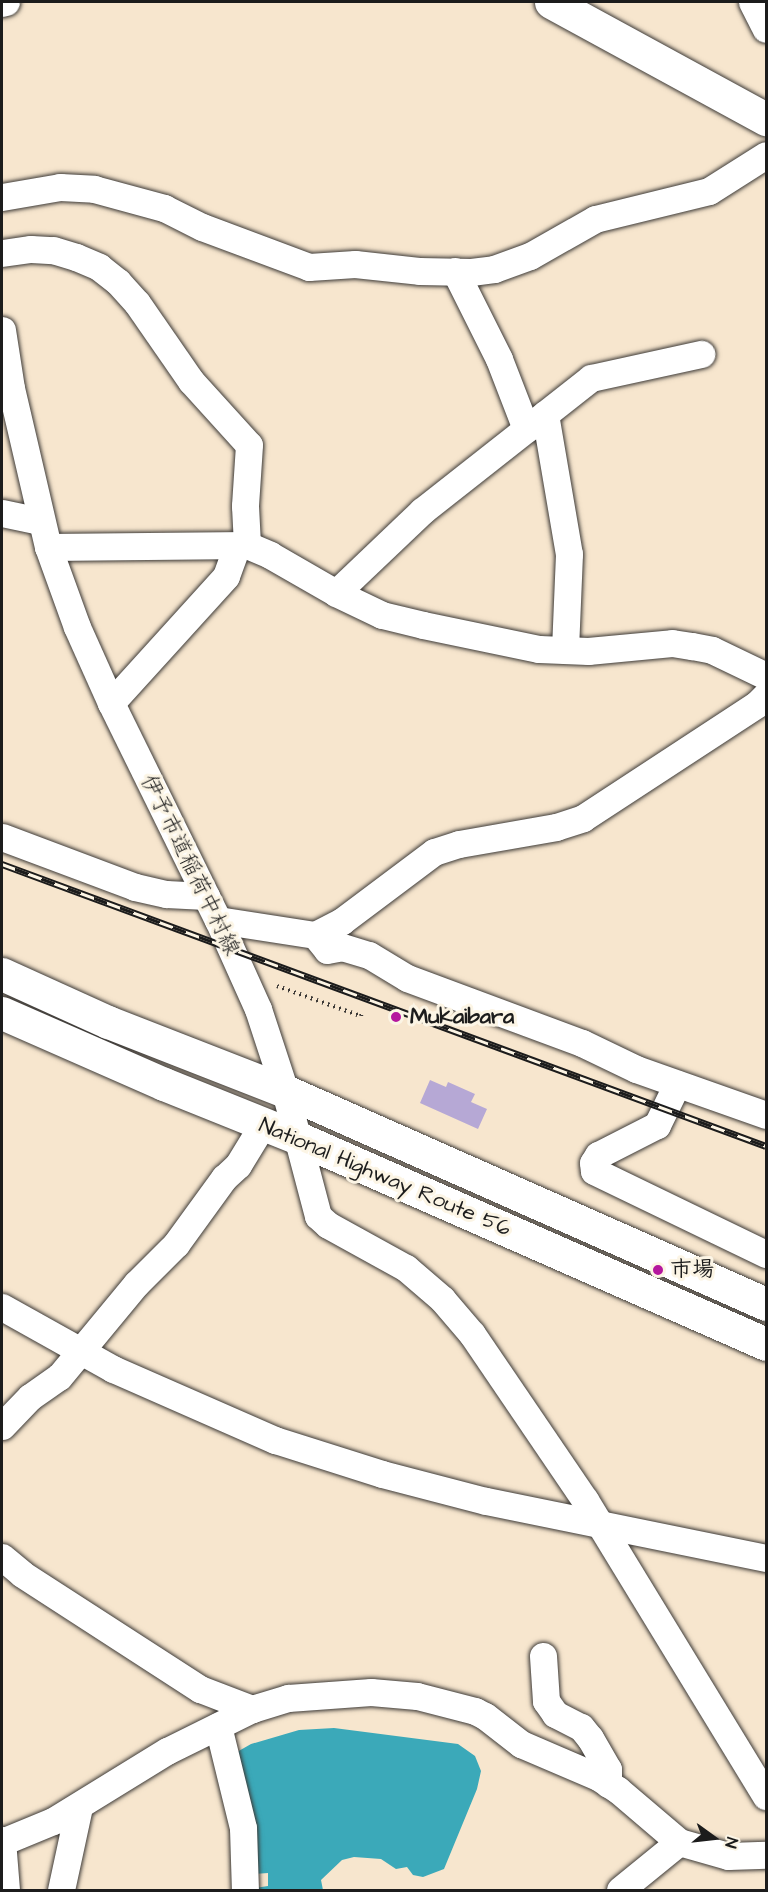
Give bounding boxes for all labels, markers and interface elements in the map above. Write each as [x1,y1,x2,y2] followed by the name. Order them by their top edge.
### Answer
[135,770,245,960] street label: 伊予市道稲荷中村線
[410,1004,514,1030] place label: Mukaibara
[387,1008,405,1026] marker: Mukaibara
[255,1112,515,1242] street label: National Highway Route 56
[670,1257,714,1283] place label: 市場
[651,1263,665,1277] marker: 市場
[684,1808,744,1868] north arrow
[719,1835,743,1850] text: N

